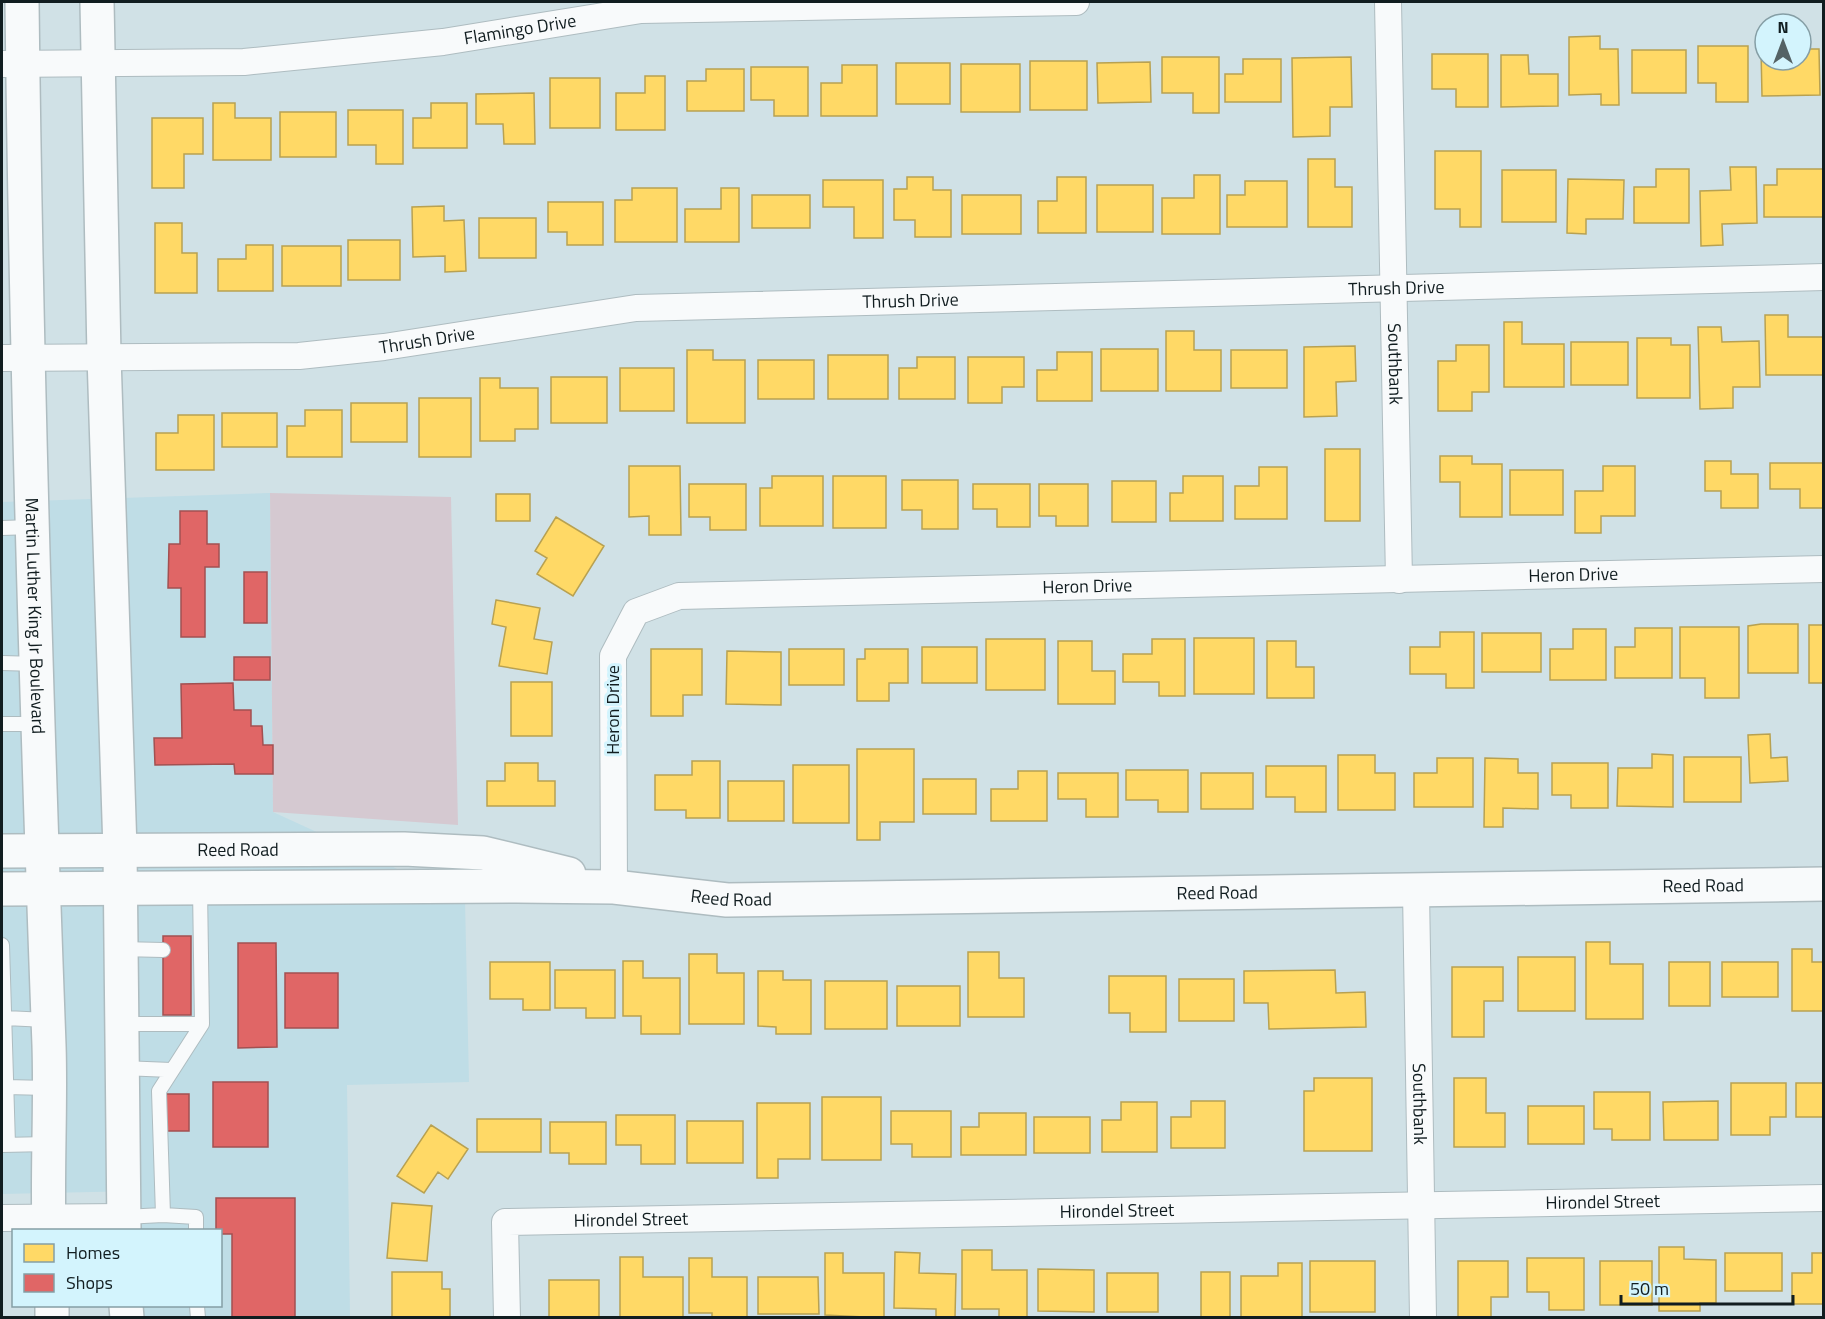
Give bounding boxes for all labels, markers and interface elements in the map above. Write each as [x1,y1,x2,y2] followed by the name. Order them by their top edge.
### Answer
[462,7,578,51] street label: Flamingo Drive
[1753,12,1813,72] north arrow
[1777,15,1789,39] text: N
[1348,273,1445,302] street label: Thrush Drive
[862,286,959,315] street label: Thrush Drive
[377,319,477,361] street label: Thrush Drive
[1381,323,1410,405] street label: Southbank
[18,497,52,735] street label: Martin Luther King Jr Boulevard
[1528,560,1618,589] street label: Heron Drive
[1042,571,1133,600] street label: Heron Drive
[599,665,626,755] street label: Heron Drive
[197,836,279,863] street label: Reed Road
[1662,871,1744,899] street label: Reed Road
[1176,878,1258,906] street label: Reed Road
[689,882,772,913] street label: Reed Road
[1406,1063,1434,1145] street label: Southbank
[1545,1187,1661,1216] street label: Hirondel Street
[1059,1196,1175,1225] street label: Hirondel Street
[573,1205,689,1234] street label: Hirondel Street
[12,1229,222,1307] legend
[66,1239,120,1266] text: Homes
[1621,1268,1794,1306] scale bar
[66,1269,113,1296] text: Shops
[1630,1275,1669,1302] text: 50 m

